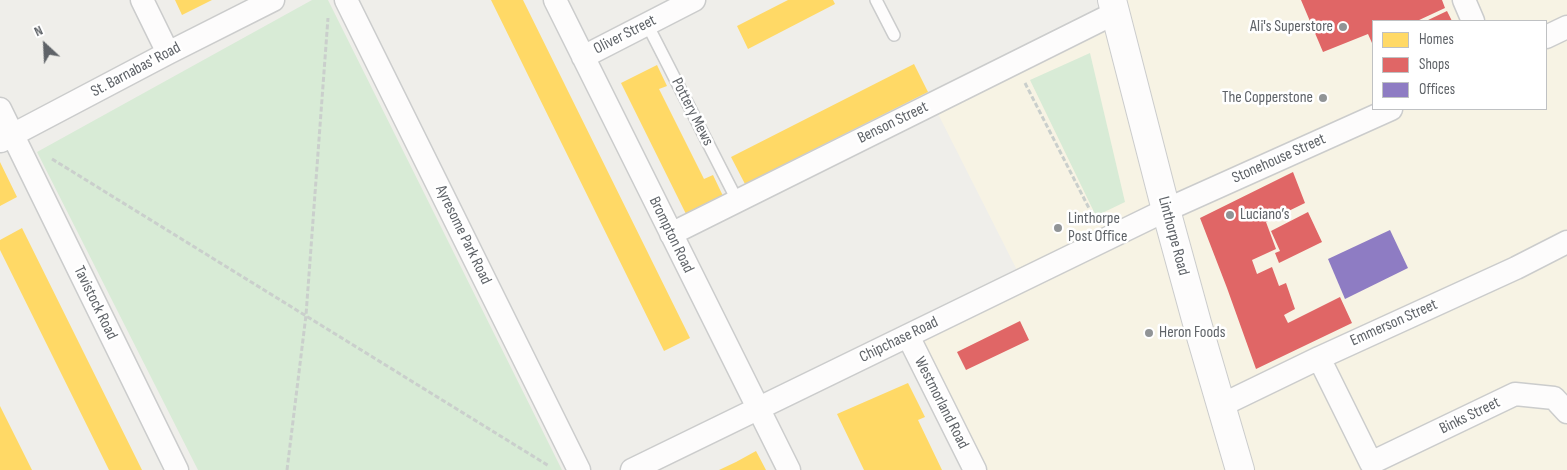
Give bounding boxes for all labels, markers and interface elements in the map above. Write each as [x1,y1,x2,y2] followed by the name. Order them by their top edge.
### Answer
[591,11,659,59] street label: Oliver Street
[1250,17,1333,37] place label: Ali's Superstore
[20,20,70,70] north arrow
[1372,20,1547,110] legend
[1337,21,1349,33] marker: Ali's Superstore
[31,22,45,40] text: N
[1419,30,1454,49] text: Homes
[88,38,184,102] street label: St. Barnabas' Road
[1419,55,1450,74] text: Shops
[667,75,717,149] street label: Pottery Mews
[1419,80,1455,99] text: Offices
[1222,88,1313,108] place label: The Copperstone
[1317,92,1329,104] marker: The Copperstone
[855,98,931,148] street label: Benson Street
[1229,130,1329,188] street label: Stonehouse Street
[431,182,495,288] street label: Ayresome Park Road
[644,194,698,276] street label: Brompton Road
[1153,194,1193,278] street label: Linthorpe Road
[1240,205,1289,225] place label: Luciano’s
[1068,209,1127,247] place label: Linthorpe Post Office
[1224,209,1236,221] marker: Luciano’s
[1052,222,1064,234] marker: Linthorpe Post Office
[69,263,121,343] street label: Tavistock Road
[1347,295,1441,351] street label: Emmerson Street
[857,313,941,367] street label: Chipchase Road
[1159,323,1225,343] place label: Heron Foods
[1143,327,1155,339] marker: Heron Foods
[910,354,972,452] street label: Westmorland Road
[1437,393,1503,439] street label: Binks Street

